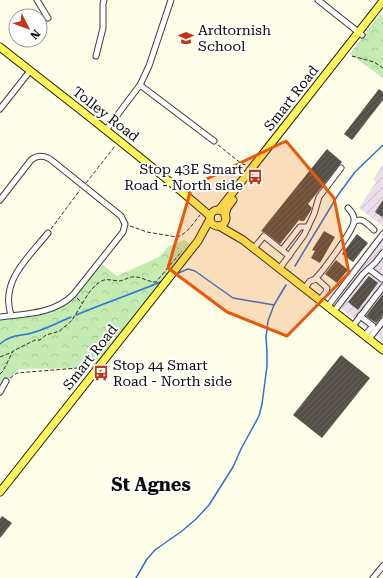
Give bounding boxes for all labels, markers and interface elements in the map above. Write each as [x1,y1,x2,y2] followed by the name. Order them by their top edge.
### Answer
[8,8,48,48] north arrow
[198,22,271,54] place label: Ardtornish School
[27,27,43,42] text: N
[177,29,195,47] school or university icon: Ardtornish School
[261,62,321,134] street label: Smart Road
[70,83,142,145] street label: Tolley Road
[124,161,243,193] place label: Stop 43E Smart Road - North side
[246,168,264,186] bus stop icon: Stop 43E Smart Road - North side
[60,321,120,393] street label: Smart Road
[113,357,232,389] place label: Stop 44 Smart Road - North side
[92,364,110,382] bus stop icon: Stop 44 Smart Road - North side
[111,474,191,495] district label: St Agnes

